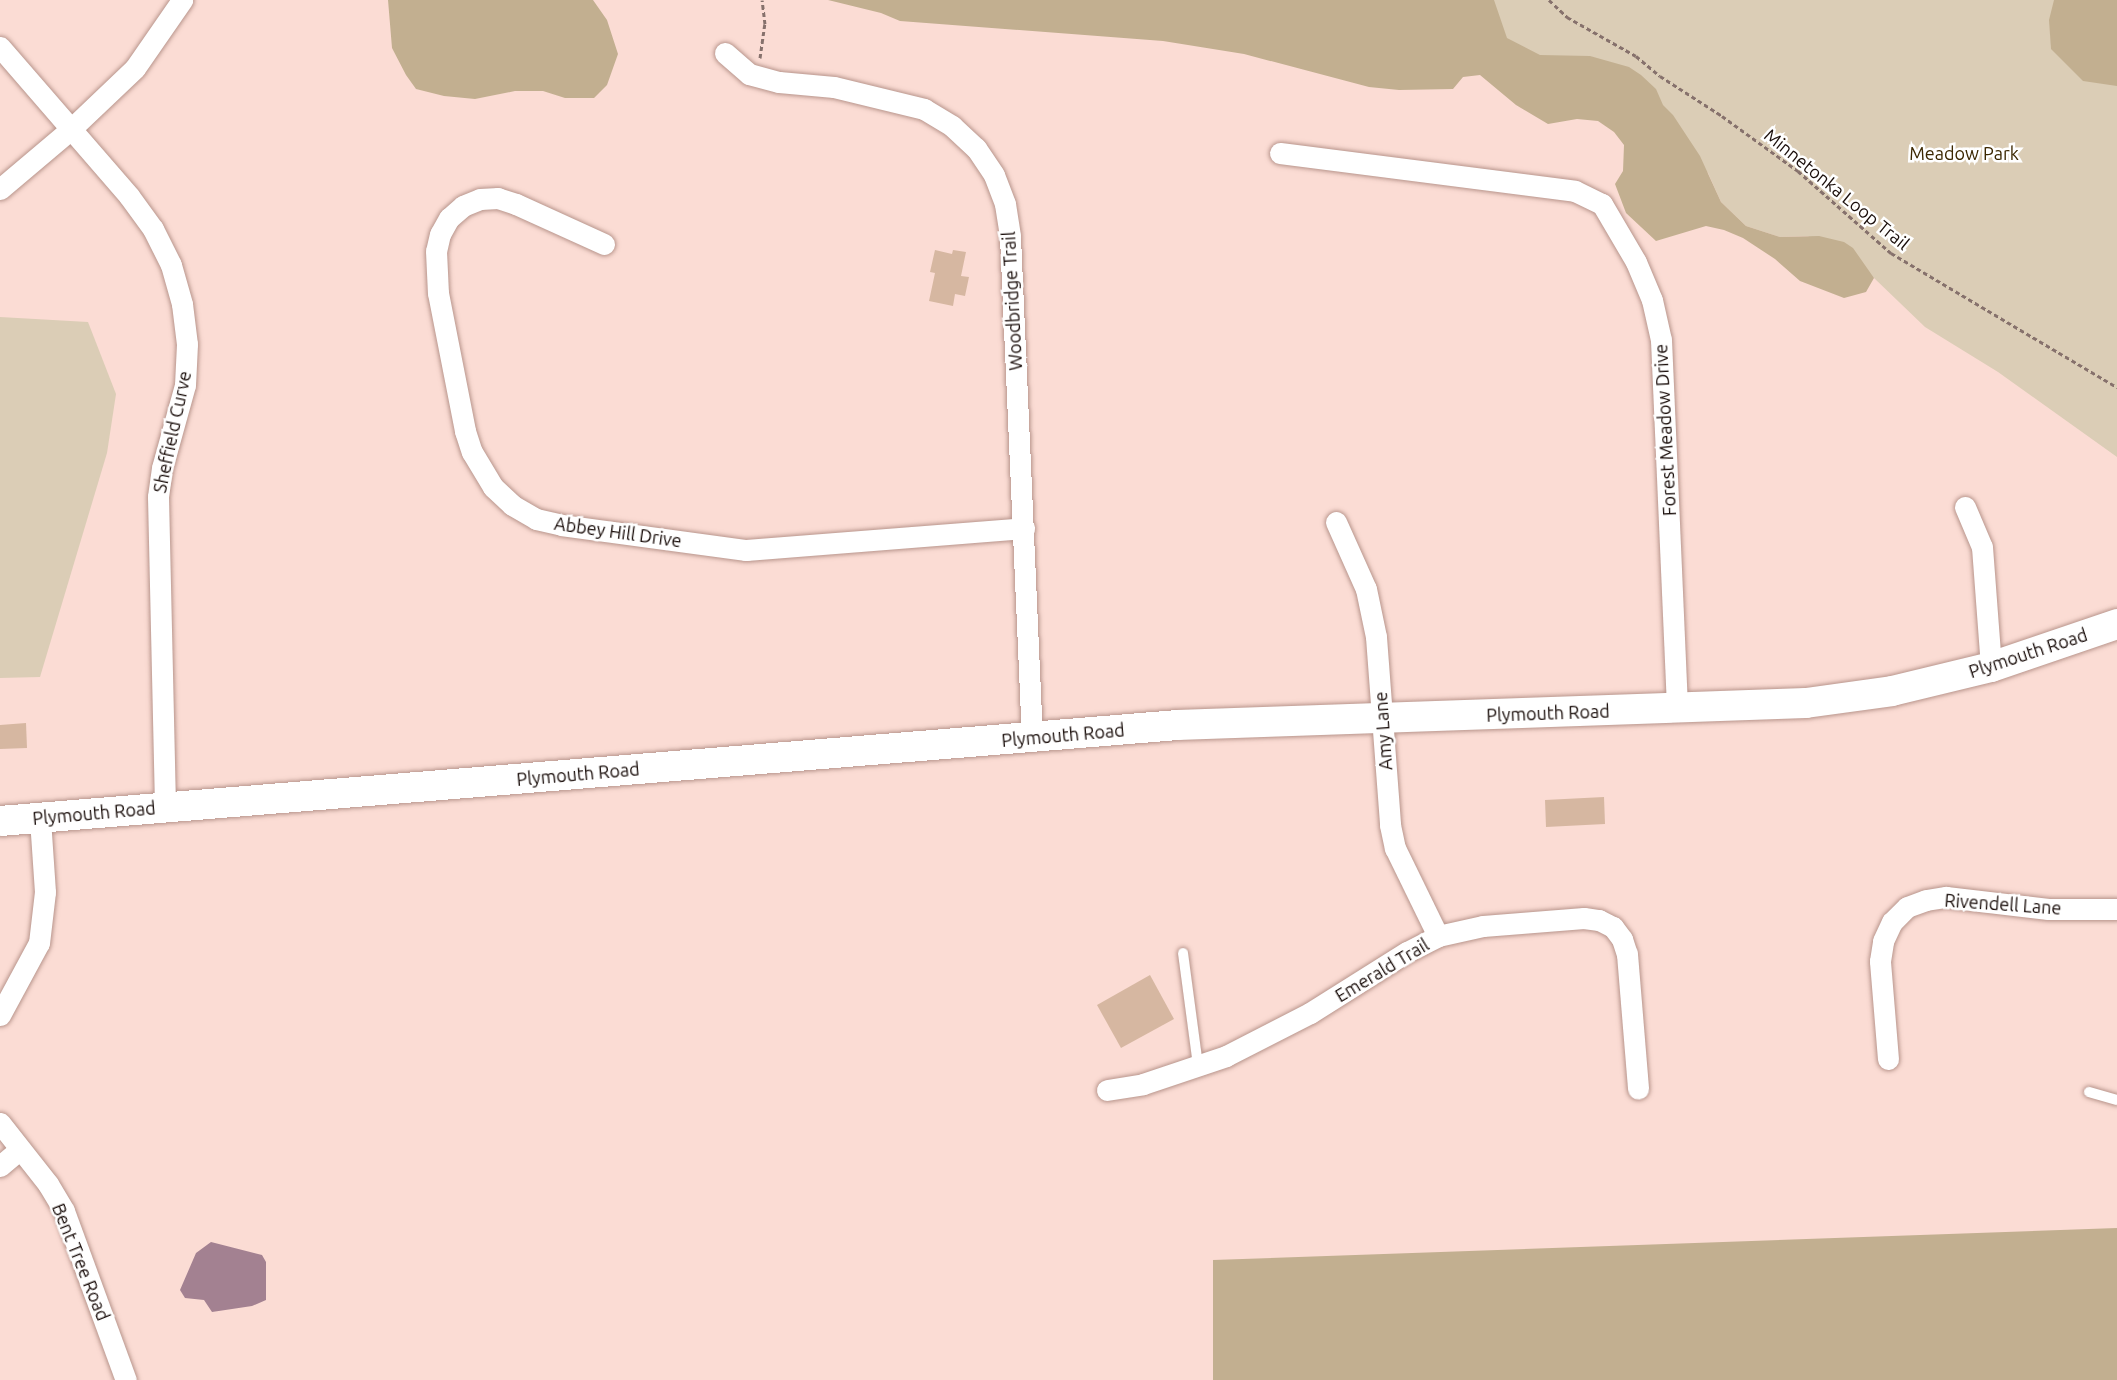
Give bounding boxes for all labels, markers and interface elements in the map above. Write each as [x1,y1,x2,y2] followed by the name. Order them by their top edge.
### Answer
[1760,124,1914,254] street label: Minnetonka Loop Trail
[1909,142,2019,164] park label: Meadow Park
[998,231,1026,371] street label: Woodbridge Trail
[1650,343,1680,517] street label: Forest Meadow Drive
[149,369,195,495] street label: Sheffield Curve
[553,512,683,552] street label: Abbey Hill Drive
[1966,624,2090,682] street label: Plymouth Road
[1369,691,1397,771] street label: Amy Lane
[1486,700,1610,726] street label: Plymouth Road
[1001,719,1125,751] street label: Plymouth Road
[516,758,640,790] street label: Plymouth Road
[32,797,156,829] street label: Plymouth Road
[1944,889,2062,919] street label: Rivendell Lane
[1331,934,1433,1006] street label: Emerald Trail
[48,1200,114,1324] street label: Bent Tree Road

